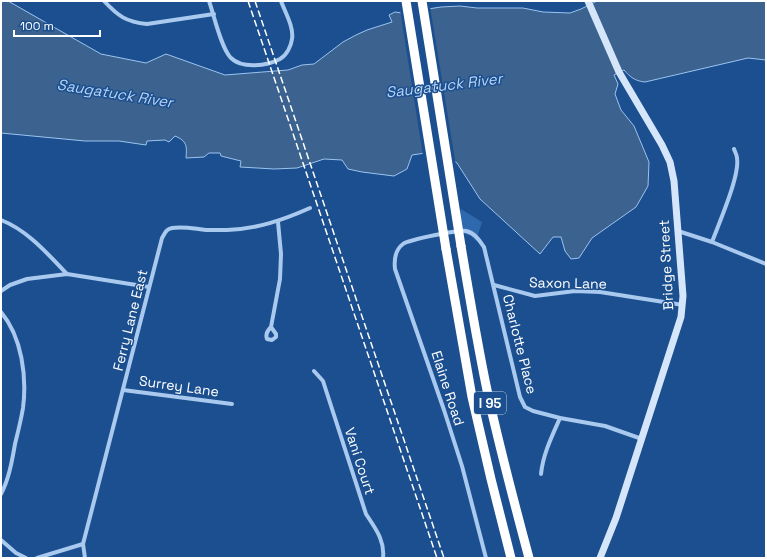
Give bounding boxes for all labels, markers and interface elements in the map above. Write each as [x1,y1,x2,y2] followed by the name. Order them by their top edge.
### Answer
[14,12,100,38] scale bar
[20,18,54,34] text: 100 m
[385,68,505,102] water label: Saugatuck River
[56,74,176,112] water label: Saugatuck River
[655,219,677,311] street label: Bridge Street
[109,267,151,373] street label: Ferry Lane East
[529,273,607,293] street label: Saxon Lane
[499,292,541,396] street label: Charlotte Place
[427,348,469,428] street label: Elaine Road
[138,371,220,401] street label: Surrey Lane
[474,392,506,414] road number: I 95
[341,425,379,497] street label: Vani Court

